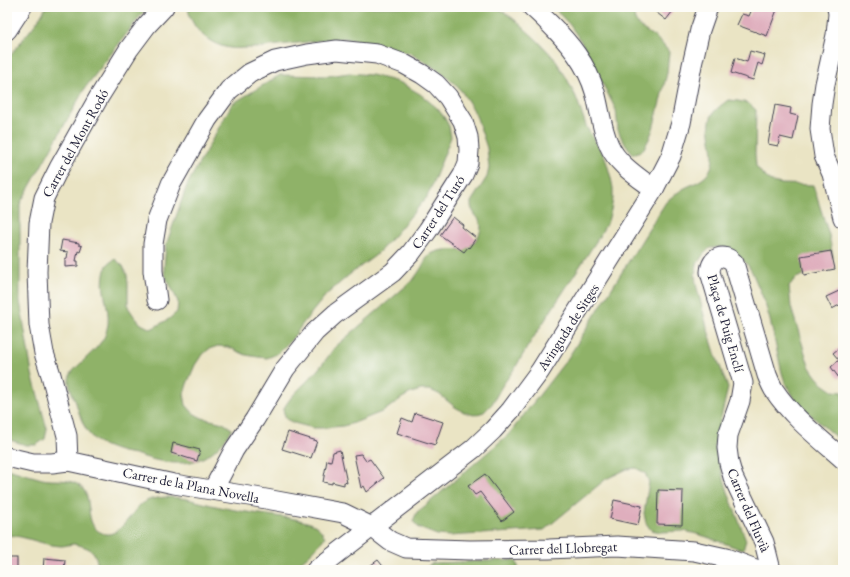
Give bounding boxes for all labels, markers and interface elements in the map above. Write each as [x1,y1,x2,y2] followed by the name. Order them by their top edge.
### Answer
[38,86,112,200] street label: Carrer del Mont Rodó
[407,171,469,252] street label: Carrer del Turó
[703,272,749,375] street label: Plaça de Puig Enclí
[533,280,603,375] street label: Avinguda de Sitges
[121,463,261,507] street label: Carrer de la Plana Novella
[723,465,775,555] street label: Carrer del Fluvià
[509,537,618,559] street label: Carrer del Llobregat

